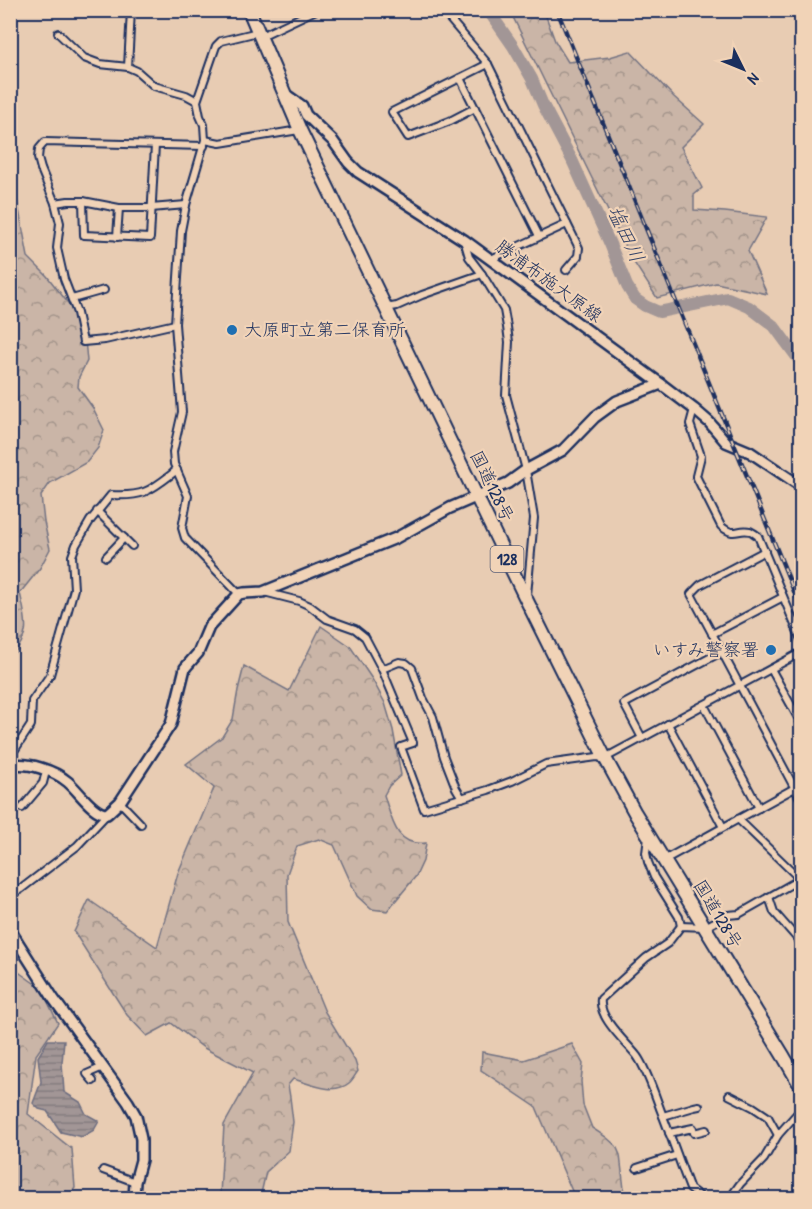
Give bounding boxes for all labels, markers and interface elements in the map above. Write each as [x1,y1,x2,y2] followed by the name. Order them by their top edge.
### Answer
[713,39,773,99] north arrow
[743,69,765,90] text: N
[602,201,651,267] water label: 塩田川
[491,233,608,328] street label: 勝浦布施大原線
[244,317,406,342] place label: 大原町立第二保育所
[225,323,239,337] marker: 大原町立第二保育所
[464,446,521,526] street label: 国道128号
[490,546,524,572] road number: 128
[652,637,759,662] place label: いすみ警察署
[764,643,778,657] marker: いすみ警察署
[688,874,749,953] street label: 国道128号

